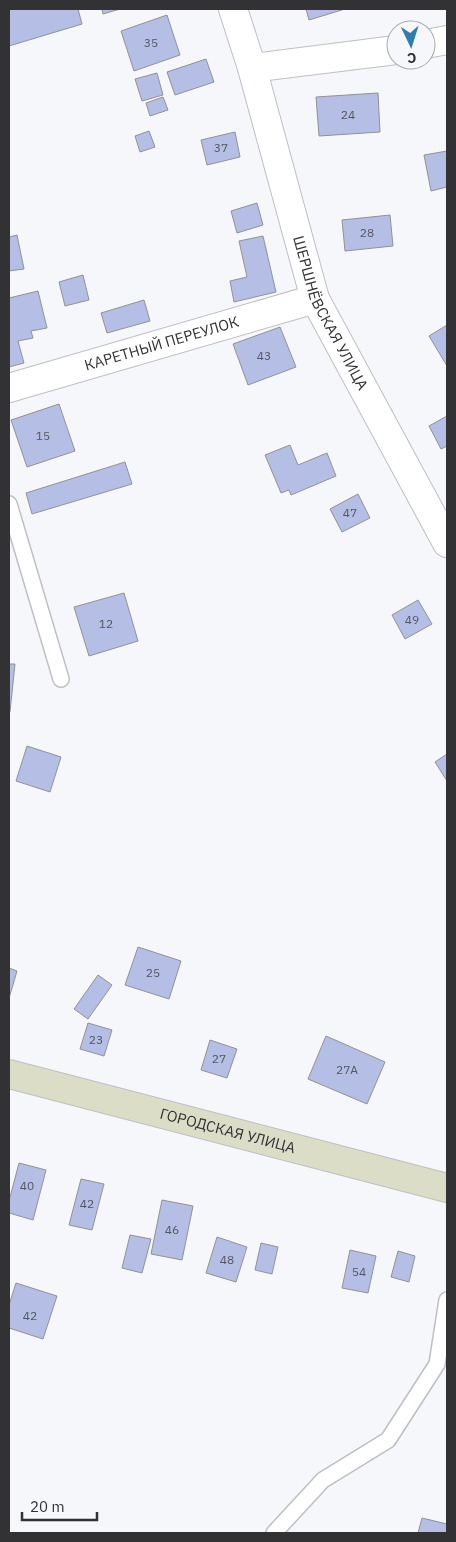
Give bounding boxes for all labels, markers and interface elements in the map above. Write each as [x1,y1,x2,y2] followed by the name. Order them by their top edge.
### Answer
[386,20,436,70] north arrow
[144,35,158,50] house number: 35
[407,49,417,67] text: С
[341,107,355,122] house number: 24
[214,140,228,155] house number: 37
[360,225,374,240] house number: 28
[289,234,373,394] street label: ШЕРШНЁВСКАЯ УЛИЦА
[82,312,241,375] street label: КАРЕТНЫЙ ПЕРЕУЛОК
[257,348,271,363] house number: 43
[36,428,50,443] house number: 15
[343,505,357,520] house number: 47
[405,612,419,627] house number: 49
[99,616,113,631] house number: 12
[146,965,160,980] house number: 25
[89,1032,103,1047] house number: 23
[212,1051,226,1066] house number: 27
[336,1062,358,1077] house number: 27А
[158,1104,298,1157] street label: ГОРОДСКАЯ УЛИЦА
[20,1178,34,1193] house number: 40
[80,1196,94,1211] house number: 42
[165,1222,179,1237] house number: 46
[220,1252,234,1267] house number: 48
[352,1264,366,1279] house number: 54
[23,1308,37,1323] house number: 42
[22,1490,98,1522] scale bar
[30,1497,65,1516] text: 20 m

